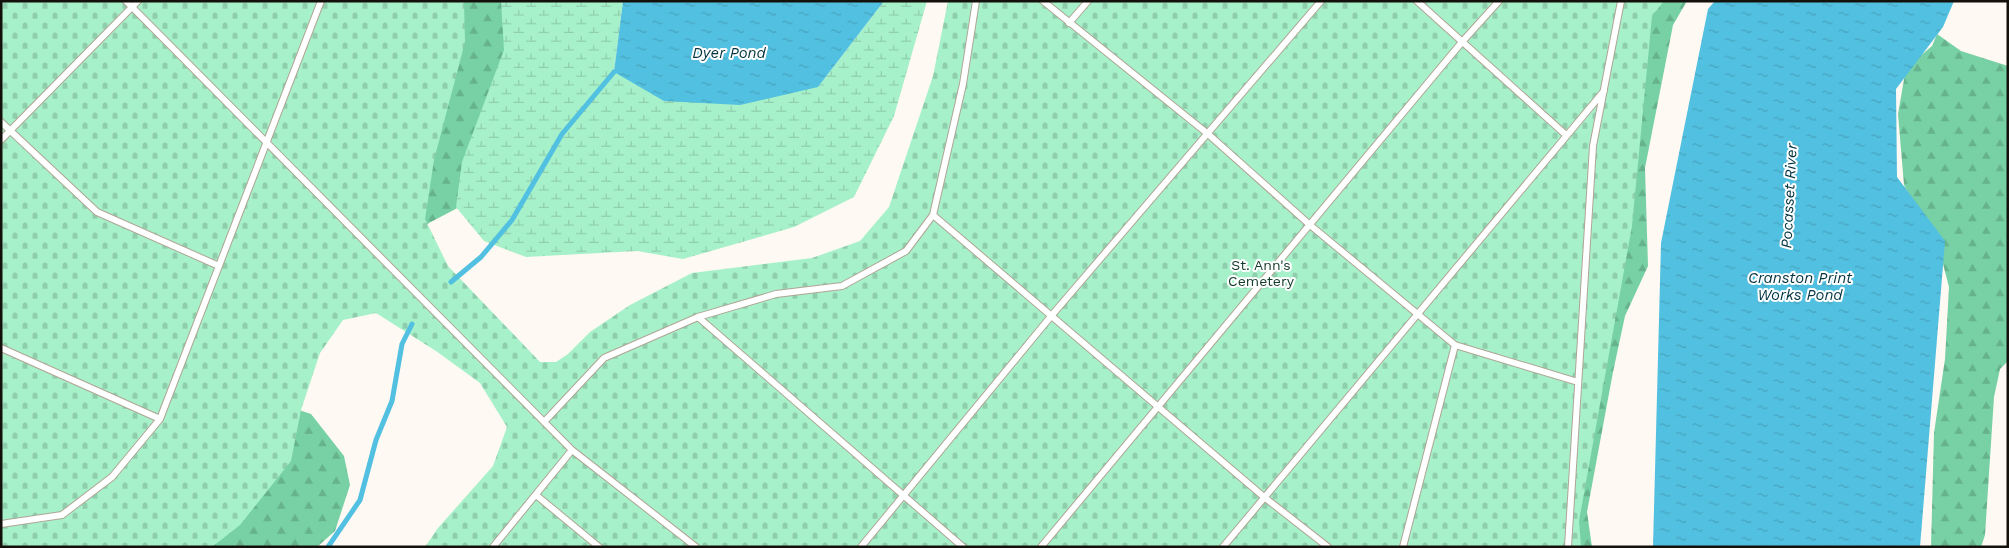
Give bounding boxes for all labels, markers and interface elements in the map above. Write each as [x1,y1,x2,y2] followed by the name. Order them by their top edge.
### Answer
[692,44,767,62] water label: Dyer Pond
[1777,142,1801,249] water label: Pocasset River
[1228,257,1295,289] park label: St. Ann's Cemetery
[1748,269,1853,304] water label: Cranston Print Works Pond

